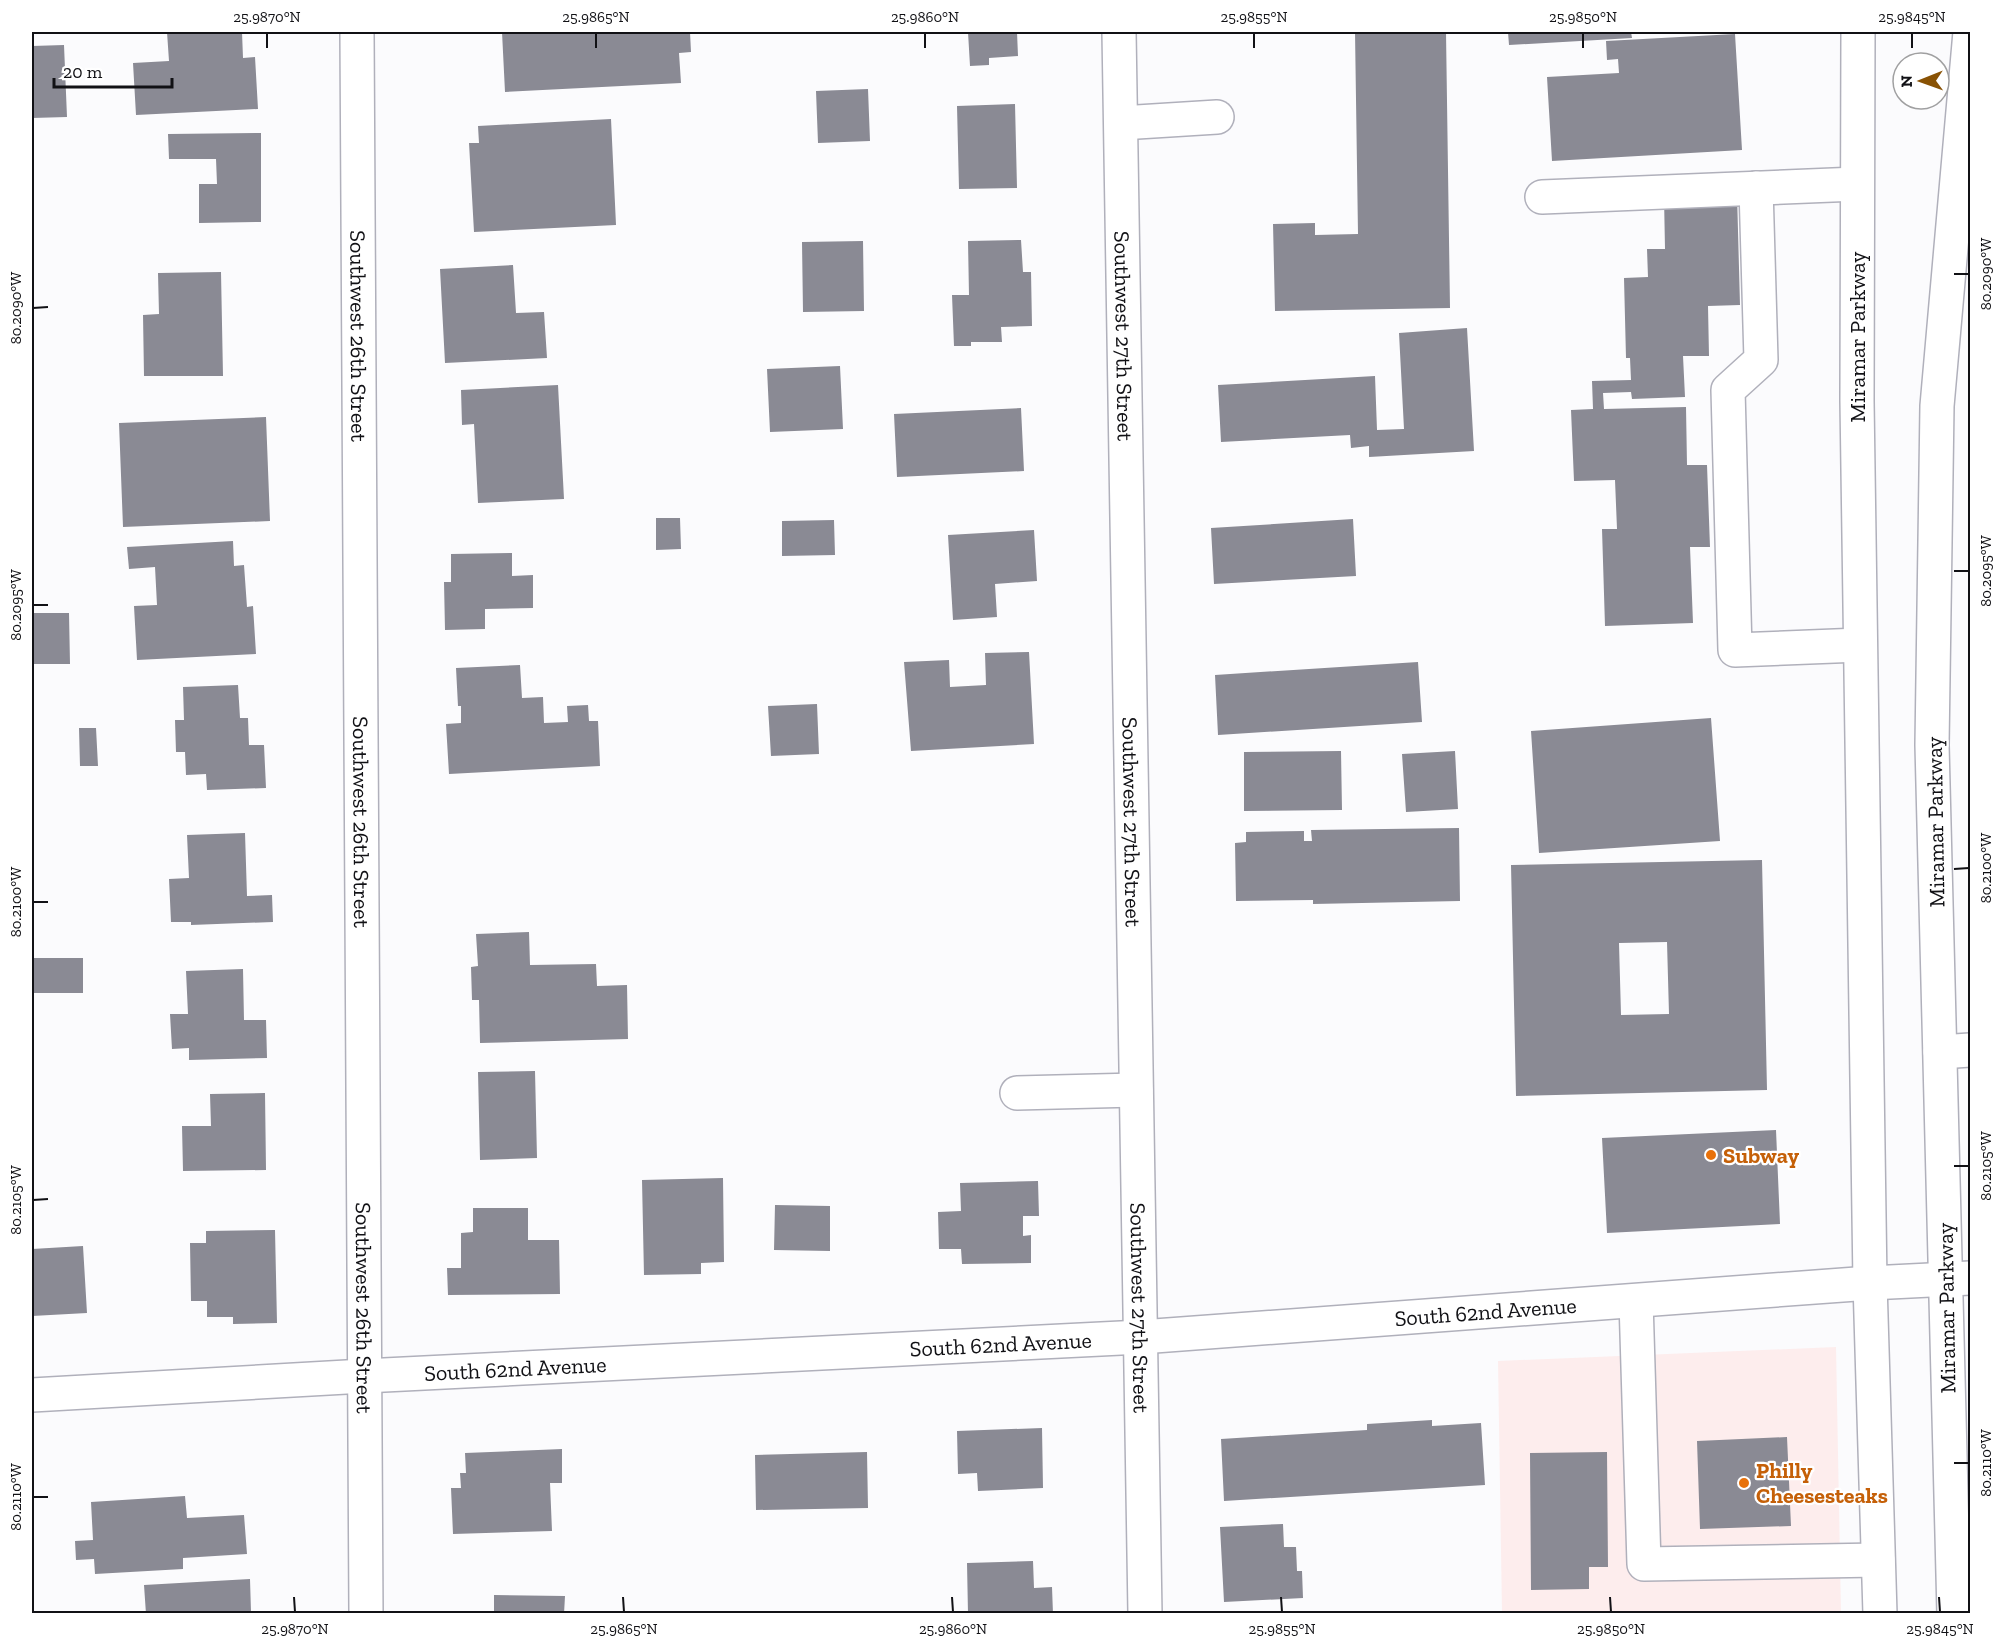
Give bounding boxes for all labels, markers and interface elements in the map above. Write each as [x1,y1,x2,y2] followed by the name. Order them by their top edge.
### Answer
[233,8,301,26] text: 25.9870°N
[562,8,630,26] text: 25.9865°N
[891,8,959,26] text: 25.9860°N
[1221,8,1287,26] text: 25.9855°N
[1549,8,1617,26] text: 25.9850°N
[1878,8,1946,26] text: 25.9845°N
[54,51,172,89] scale bar
[1891,51,1951,111] north arrow
[63,61,103,83] text: 20 m
[1897,75,1916,88] text: N
[344,230,372,443] street label: Southwest 26th Street
[1108,231,1139,442] street label: Southwest 27th Street
[1977,238,1995,310] text: 80.2090°W
[1844,251,1871,422] street label: Miramar Parkway
[7,272,25,344] text: 80.2090°W
[1977,535,1995,607] text: 80.2095°W
[7,569,25,641] text: 80.2095°W
[347,716,375,929] street label: Southwest 26th Street
[1116,717,1147,928] street label: Southwest 27th Street
[1920,736,1950,908] street label: Miramar Parkway
[1977,833,1995,903] text: 80.2100°W
[7,867,25,937] text: 80.2100°W
[1977,1131,1995,1201] text: 80.2105°W
[1723,1142,1799,1169] place label: Subway
[1704,1148,1718,1162] marker: Subway
[7,1165,25,1235] text: 80.2105°W
[350,1202,378,1415] street label: Southwest 26th Street
[1124,1203,1155,1414] street label: Southwest 27th Street
[1931,1222,1961,1394] street label: Miramar Parkway
[1394,1292,1578,1332] street label: South 62nd Avenue
[909,1326,1092,1363] street label: South 62nd Avenue
[424,1351,607,1387] street label: South 62nd Avenue
[1977,1429,1995,1497] text: 80.2110°W
[1756,1457,1888,1509] place label: Philly Cheesesteaks
[7,1463,25,1531] text: 80.2110°W
[1737,1476,1751,1490] marker: Philly Cheesesteaks
[261,1620,329,1638] text: 25.9870°N
[590,1620,658,1638] text: 25.9865°N
[919,1620,987,1638] text: 25.9860°N
[1249,1620,1315,1638] text: 25.9855°N
[1577,1620,1645,1638] text: 25.9850°N
[1906,1620,1974,1638] text: 25.9845°N

